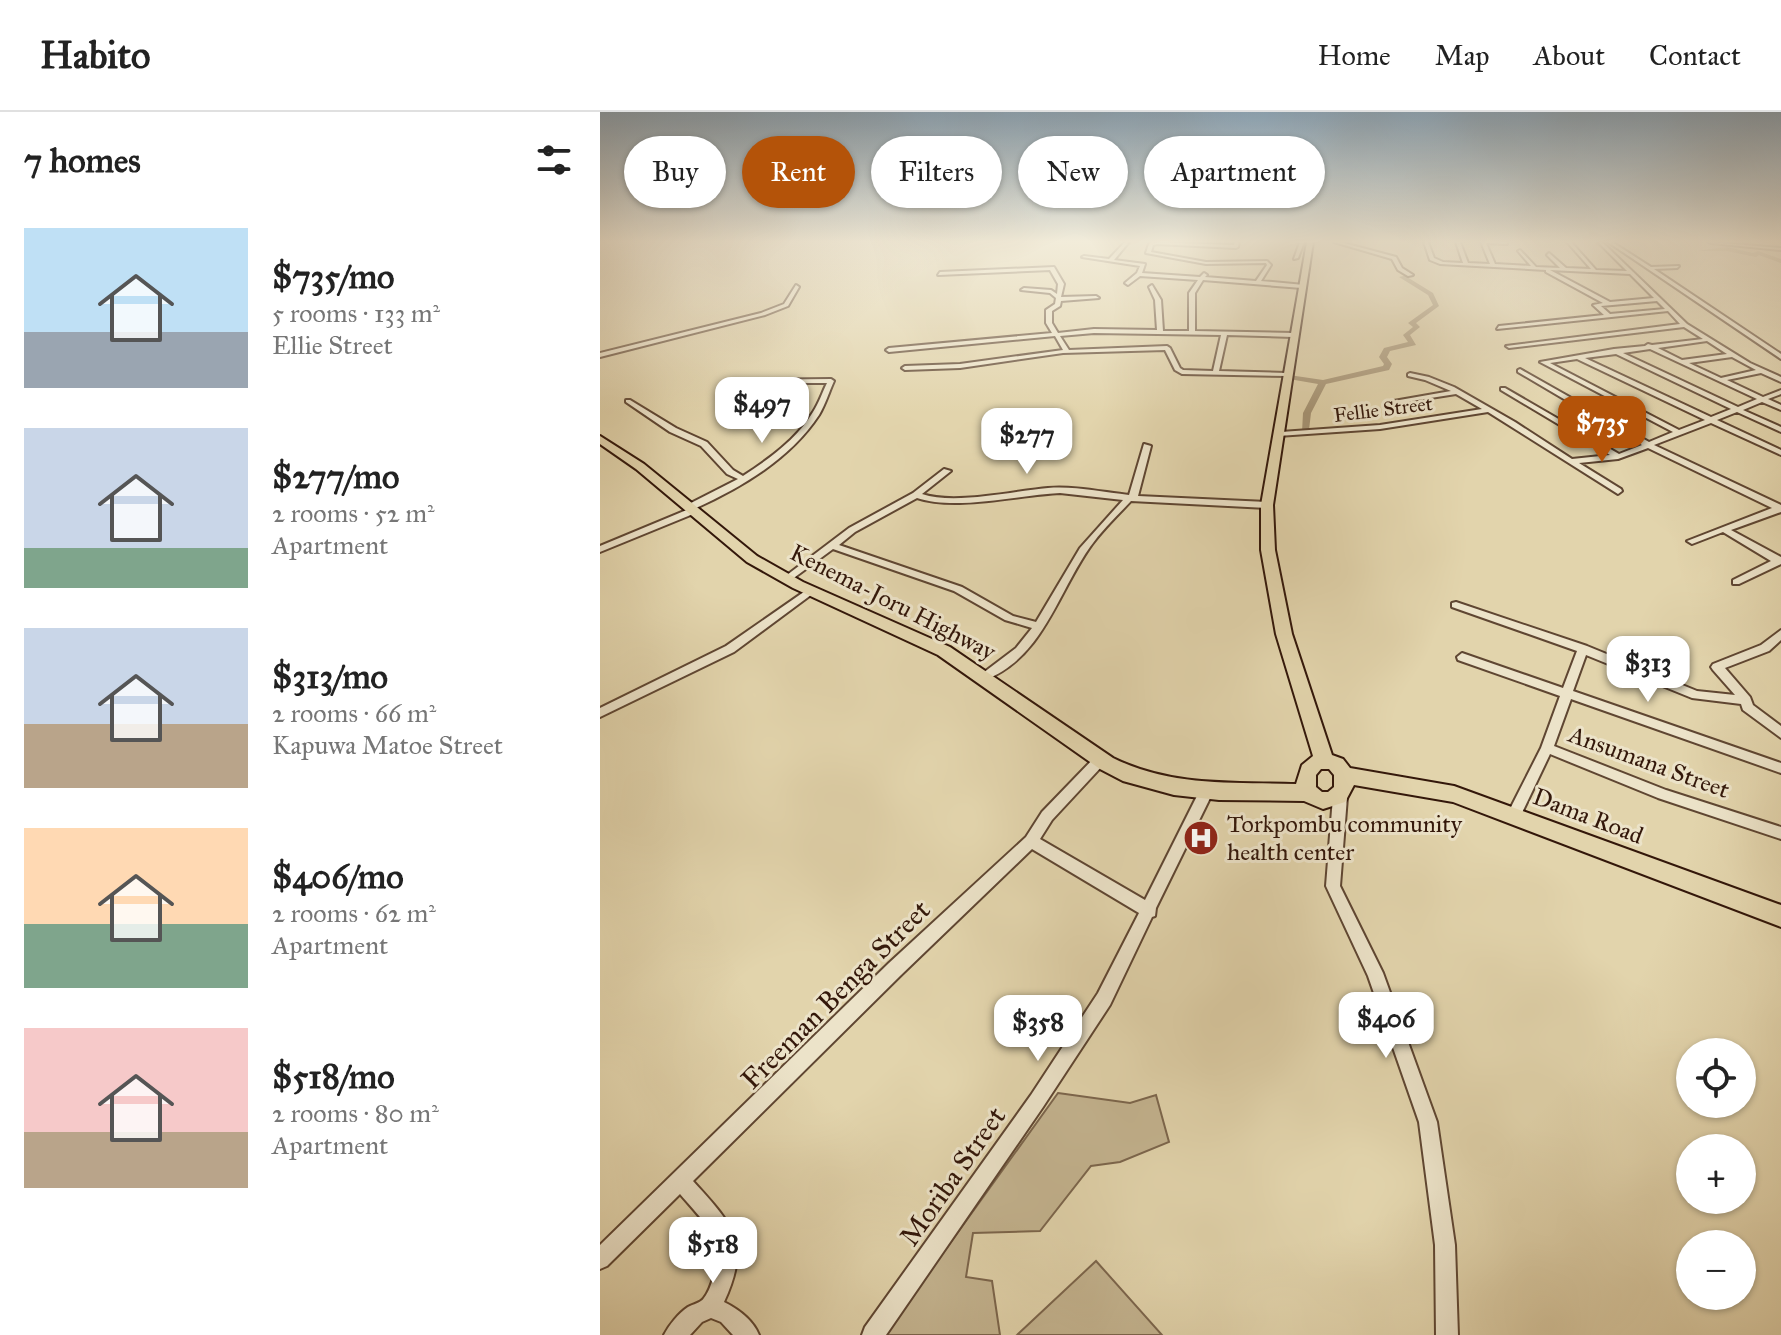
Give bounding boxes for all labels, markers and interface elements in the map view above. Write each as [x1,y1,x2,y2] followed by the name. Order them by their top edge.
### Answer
[40,32,150,78] text: Habito
[1318,38,1391,73] text: Home
[1435,38,1489,73] text: Map
[1533,38,1605,73] text: About
[1649,38,1741,73] text: Contact
[624,136,726,208] chip: Buy
[742,136,855,208] chip: Rent
[871,136,1002,208] chip: Filters
[1018,136,1128,208] chip: New
[1144,136,1325,208] chip: Apartment
[532,138,576,182] icon: filters
[24,140,141,181] text: 7 homes
[272,256,395,297] text: $735/mo
[88,260,184,356] icon: home
[272,297,440,329] text: 5 rooms · 133 m²
[272,329,393,361] text: Ellie Street
[715,377,809,445] pin: $497
[733,387,791,419] text: $497
[1332,391,1434,427] street label: Fellie Street
[1555,396,1649,464] pin: $735
[1576,406,1628,438] text: $735
[980,408,1074,476] pin: $277
[999,418,1055,450] text: $277
[272,456,399,497] text: $277/mo
[88,460,184,556] icon: home
[272,497,435,529] text: 2 rooms · 52 m²
[272,529,388,561] text: Apartment
[785,537,1001,667] street label: Kenema-Joru Highway
[1601,636,1695,704] pin: $313
[1625,646,1671,678] text: $313
[272,656,388,697] text: $313/mo
[88,660,184,756] icon: home
[272,697,436,729] text: 2 rooms · 66 m²
[1564,719,1734,805] street label: Ansumana Street
[272,729,503,761] text: Kapuwa Matoe Street
[1529,781,1647,851] street label: Dama Road
[1227,809,1463,867] place label: Torkpombu community health center
[1182,819,1220,857] hospital icon: Torkpombu community health center
[272,856,404,897] text: $406/mo
[88,860,184,956] icon: home
[733,892,937,1096] street label: Freeman Benga Street
[272,897,436,929] text: 2 rooms · 62 m²
[272,929,388,961] text: Apartment
[1339,992,1433,1060] pin: $406
[991,995,1085,1063] pin: $358
[1357,1002,1415,1034] text: $406
[1012,1005,1064,1037] text: $358
[1676,1038,1756,1310] map controls
[1676,1038,1756,1118] button: locate
[272,1056,395,1097] text: $518/mo
[88,1060,184,1156] icon: home
[272,1097,439,1129] text: 2 rooms · 80 m²
[892,1100,1013,1253] street label: Moriba Street
[272,1129,388,1161] text: Apartment
[1676,1134,1756,1214] button: +
[666,1217,760,1285] pin: $518
[687,1227,739,1259] text: $518
[1676,1230,1756,1310] button: −

